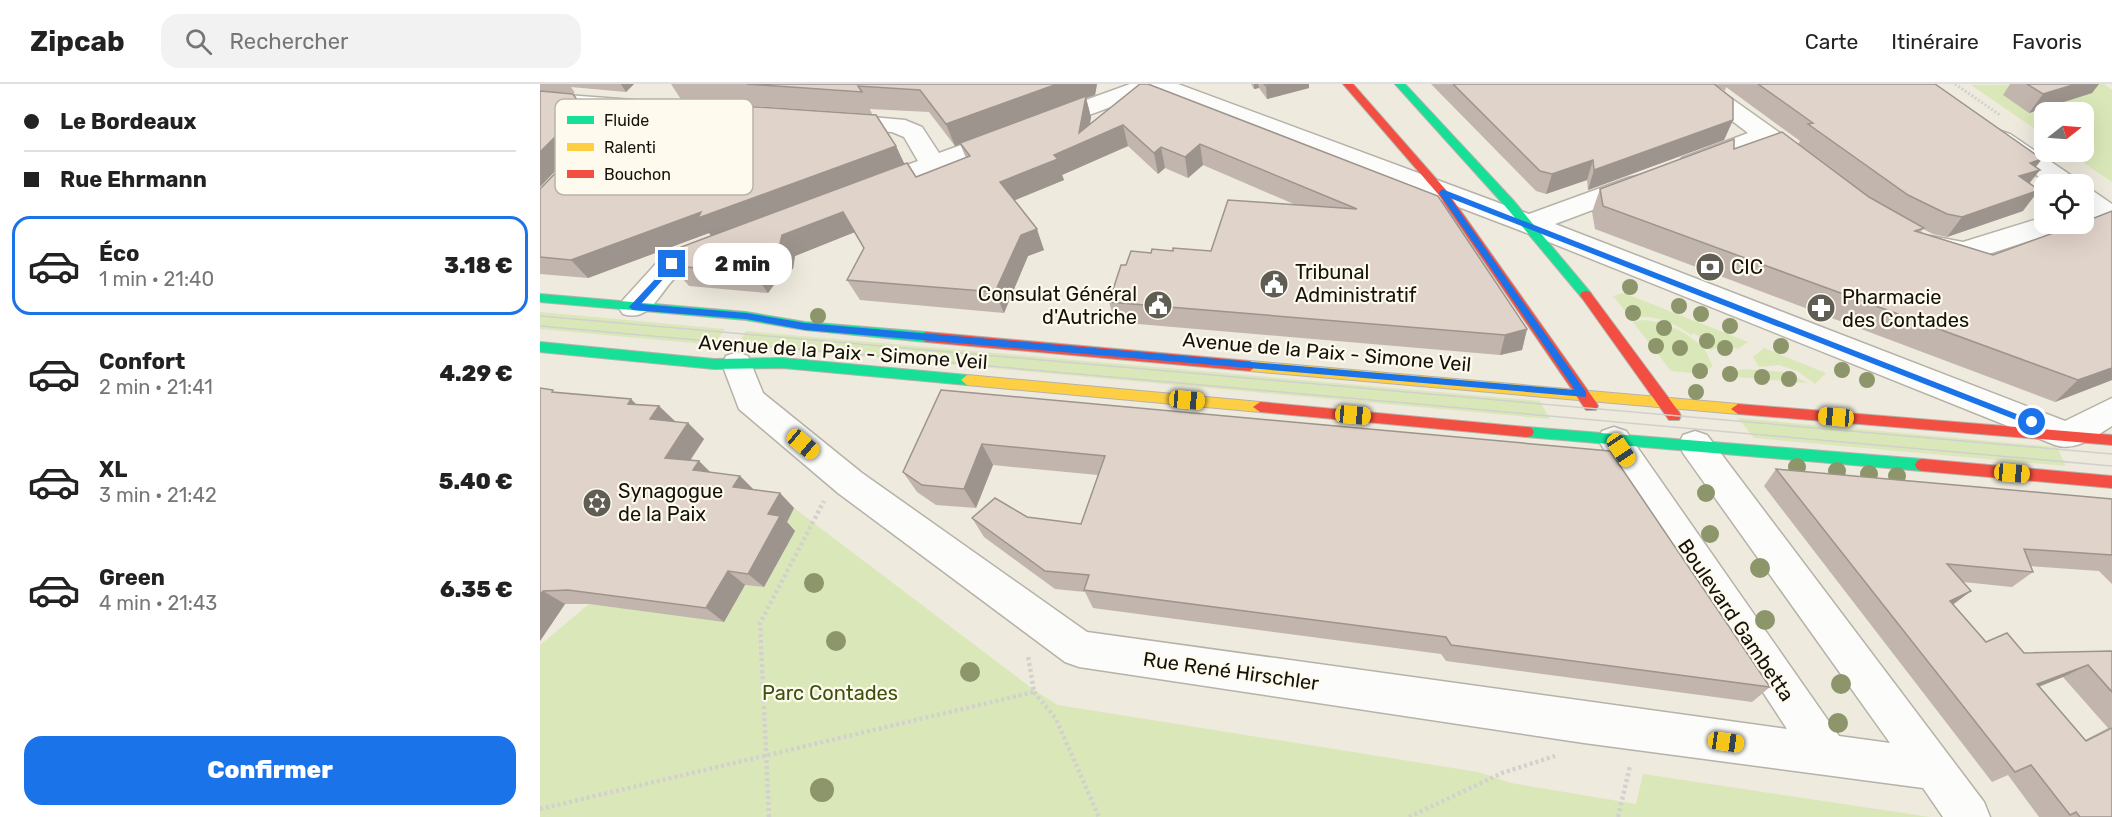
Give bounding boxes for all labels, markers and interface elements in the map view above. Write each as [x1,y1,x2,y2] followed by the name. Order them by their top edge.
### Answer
[161,14,581,68] search box
[30,25,125,58] text: Zipcab
[182,25,215,58] icon: search
[230,28,348,55] text: Rechercher
[1805,29,1858,54] text: Carte
[1891,29,1979,54] text: Itinéraire
[2012,29,2082,54] text: Favoris
[555,99,753,195] legend
[2034,102,2094,162] north arrow
[2034,102,2094,234] map controls
[60,108,197,135] text: Le Bordeaux
[604,111,649,130] text: Fluide
[604,138,656,157] text: Ralenti
[604,165,671,184] text: Bouchon
[60,166,207,193] text: Rue Ehrmann
[2034,174,2094,234] button: locate
[27,239,81,293] icon: car
[99,240,139,267] text: Éco
[693,243,792,285] callout: 2 min
[658,250,685,277] route end
[1694,251,1726,283] bank icon: CIC
[444,252,513,279] text: 3.18 €
[715,252,770,276] text: 2 min
[1731,255,1763,279] place label: CIC
[1295,260,1417,307] place label: Tribunal Administratif
[99,267,214,291] text: 1 min · 21:40
[1258,268,1290,300] public building icon: Tribunal Administratif
[978,282,1137,329] place label: Consulat Général d'Autriche
[1842,285,1969,332] place label: Pharmacie des Contades
[1142,289,1174,321] public building icon: Consulat Général d'Autriche
[1805,292,1837,324] pharmacy icon: Pharmacie des Contades
[1182,327,1472,377] street label: Avenue de la Paix - Simone Veil
[698,330,988,374] street label: Avenue de la Paix - Simone Veil
[27,347,81,401] icon: car
[99,348,185,375] text: Confort
[439,360,513,387] text: 4.29 €
[99,375,213,399] text: 2 min · 21:41
[1168,389,1206,411] car
[1334,404,1372,426] car
[1817,406,1855,428] car
[2018,408,2045,435] route start
[783,426,823,462] car
[1603,430,1639,470] car
[27,455,81,509] icon: car
[99,456,127,483] text: XL
[1993,462,2031,484] car
[439,468,513,495] text: 5.40 €
[618,479,723,526] place label: Synagogue de la Paix
[99,483,217,507] text: 3 min · 21:42
[581,487,613,519] synagogue icon: Synagogue de la Paix
[1673,534,1799,706] street label: Boulevard Gambetta
[27,563,81,617] icon: car
[99,564,165,591] text: Green
[440,576,513,603] text: 6.35 €
[99,591,217,615] text: 4 min · 21:43
[1141,647,1321,695] street label: Rue René Hirschler
[762,681,898,705] park label: Parc Contades
[1707,731,1745,753] car
[24,736,516,805] button: Confirmer

